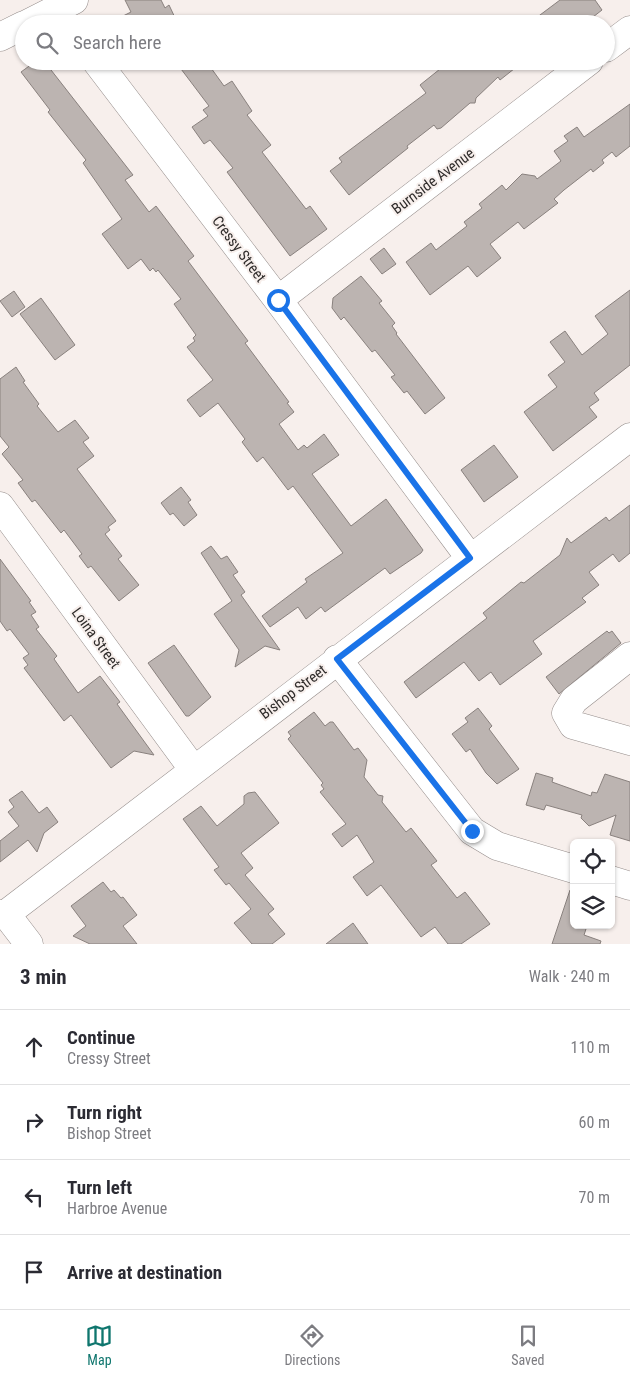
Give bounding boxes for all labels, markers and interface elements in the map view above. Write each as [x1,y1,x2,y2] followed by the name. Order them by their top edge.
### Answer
[15,15,615,70] search box
[33,29,61,57] icon: search
[73,31,161,54] text: Search here
[388,144,478,218] street label: Burnside Avenue
[208,212,270,286] street label: Cressy Street
[267,289,290,312] route start
[68,604,124,672] street label: Loina Street
[256,661,330,723] street label: Bishop Street
[461,820,484,843] route end
[570,839,615,929] map controls
[570,839,615,884] button: locate
[570,884,615,929] button: layers
[20,965,67,989] text: 3 min
[529,967,610,986] text: Walk · 240 m
[67,1026,135,1049] text: Continue
[20,1033,48,1061] icon: ahead
[571,1038,610,1057] text: 110 m
[67,1049,151,1068] text: Cressy Street
[67,1101,142,1124] text: Turn right
[20,1108,48,1136] icon: right
[578,1113,610,1132] text: 60 m
[67,1124,152,1143] text: Bishop Street
[67,1176,132,1199] text: Turn left
[20,1183,48,1211] icon: left
[578,1188,610,1207] text: 70 m
[67,1199,167,1218] text: Harbroe Avenue
[20,1258,48,1286] icon: arrive
[67,1261,222,1284] text: Arrive at destination
[85,1322,113,1368] tab: Map
[284,1322,340,1368] tab: Directions
[511,1322,545,1368] tab: Saved

